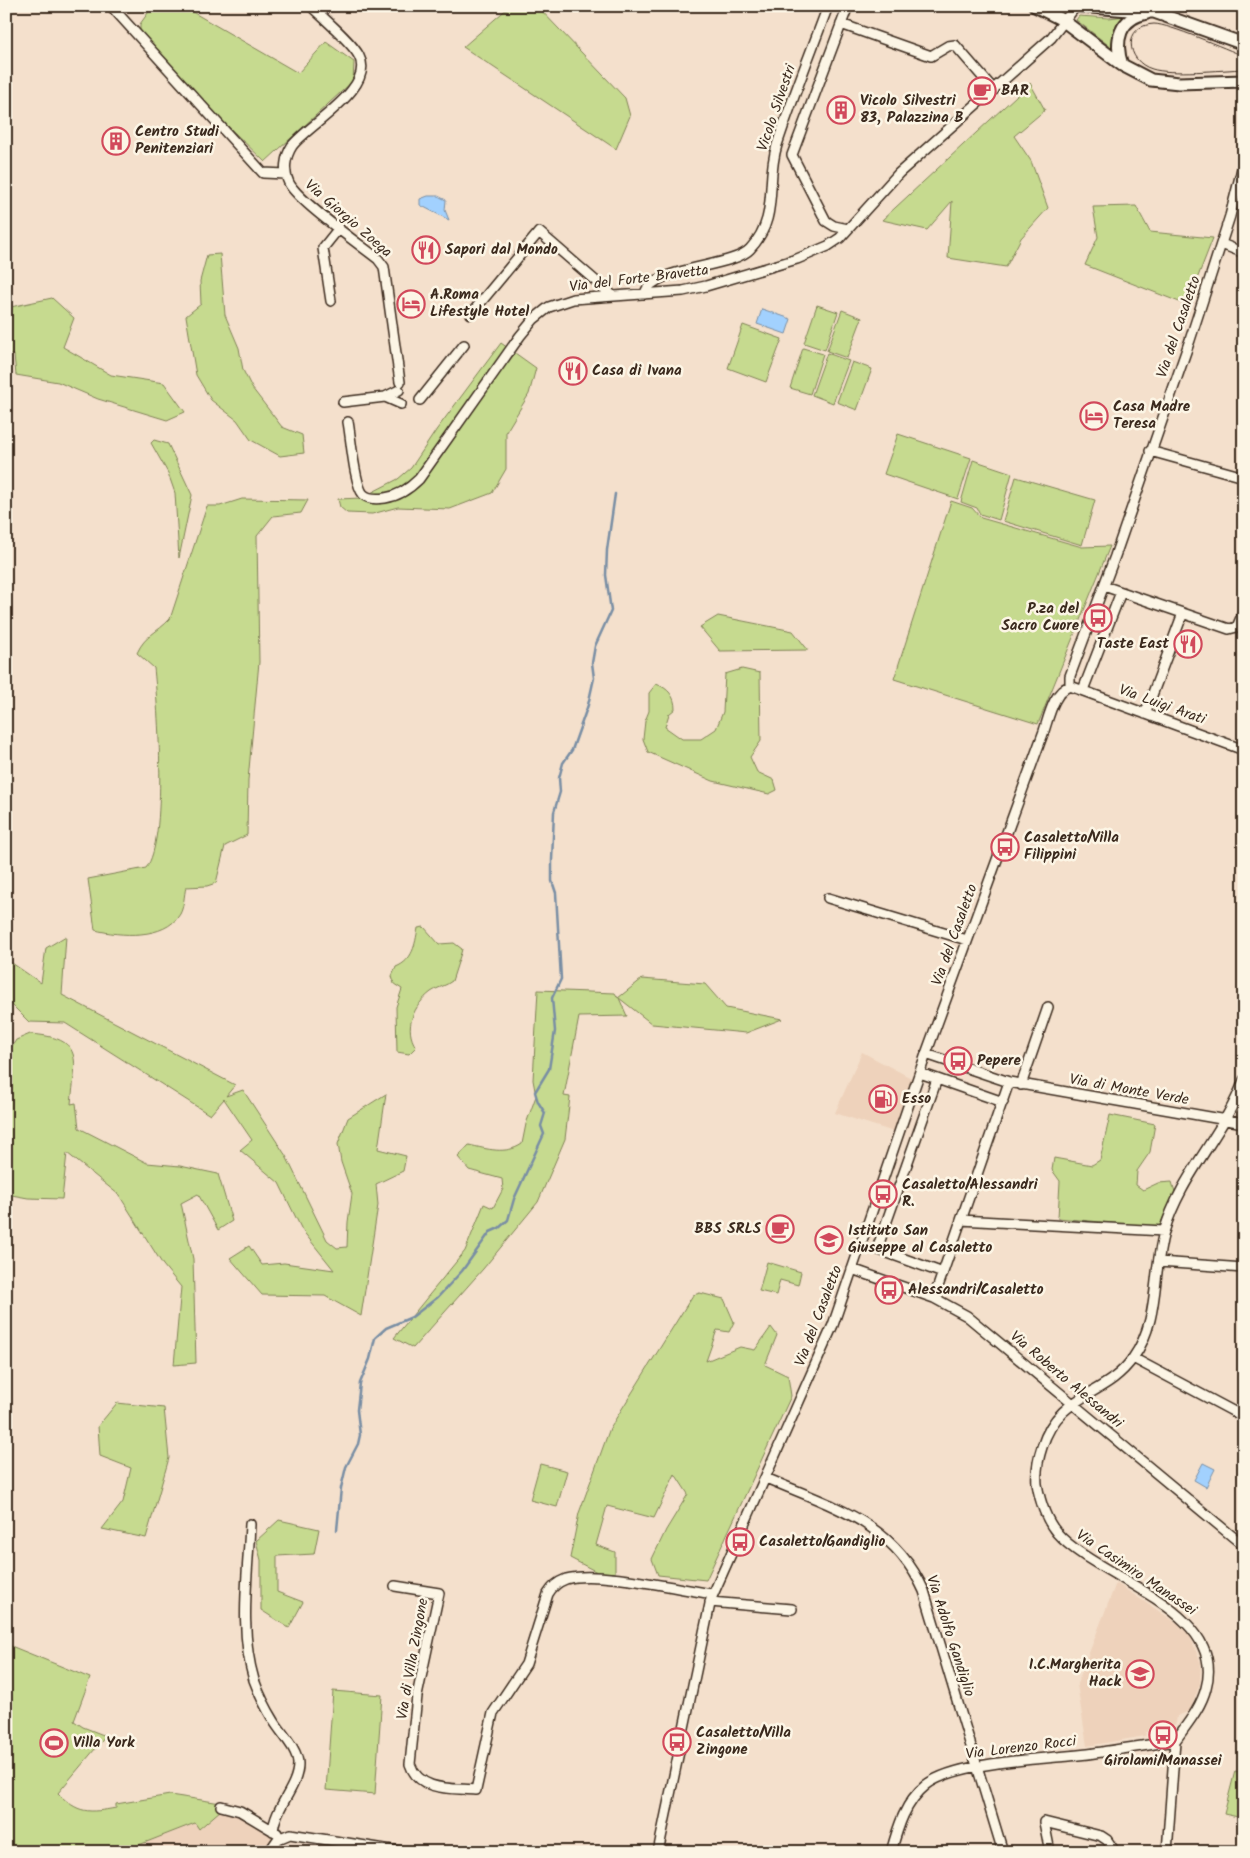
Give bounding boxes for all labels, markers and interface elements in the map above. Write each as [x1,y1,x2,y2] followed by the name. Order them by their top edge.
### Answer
[751,60,804,155] street label: Vicolo Silvestri
[967,76,997,106] cafe icon: BAR
[1001,79,1029,103] place label: BAR
[860,89,964,130] place label: Vicolo Silvestri 83, Palazzina B
[826,95,856,125] building icon: Vicolo Silvestri 83, Palazzina B
[135,120,220,161] place label: Centro Studi Penitenziari
[101,126,131,156] building icon: Centro Studi Penitenziari
[299,174,397,264] street label: Via Giorgio Zoega
[411,235,441,265] restaurant icon: Sapori dal Mondo
[445,238,558,262] place label: Sapori dal Mondo
[568,259,710,299] street label: Via del Forte Bravetta
[1150,272,1208,381] street label: Via del Casaletto
[430,283,529,324] place label: A.Roma Lifestyle Hotel
[396,289,426,319] hotel icon: A.Roma Lifestyle Hotel
[558,356,588,386] restaurant icon: Casa di Ivana
[592,359,682,383] place label: Casa di Ivana
[1113,395,1191,436] place label: Casa Madre Teresa
[1079,401,1109,431] hotel icon: Casa Madre Teresa
[1002,597,1080,638] place label: P.za del Sacro Cuore
[1083,603,1113,633] bus stop icon: P.za del Sacro Cuore
[1173,629,1203,659] restaurant icon: Taste East
[1097,632,1169,656] place label: Taste East
[1115,678,1210,732] street label: Via Luigi Arati
[1024,826,1119,867] place label: Casaletto/Villa Filippini
[990,832,1020,862] bus stop icon: Casaletto/Villa Filippini
[925,881,985,989] street label: Via del Casaletto
[943,1046,973,1076] bus stop icon: Pepere
[977,1049,1021,1073] place label: Pepere
[1067,1068,1191,1112] street label: Via di Monte Verde
[868,1084,898,1114] fuel station icon: Esso
[902,1087,931,1111] place label: Esso
[902,1173,1039,1214] place label: Casaletto/Alessandri R.
[868,1179,898,1209] bus stop icon: Casaletto/Alessandri R.
[765,1214,795,1244] cafe icon: BBS SRLS
[694,1217,762,1241] place label: BBS SRLS
[848,1219,993,1260] place label: Istituto San Giuseppe al Casaletto
[814,1225,844,1255] school or university icon: Istituto San Giuseppe al Casaletto
[789,1262,849,1370] street label: Via del Casaletto
[874,1275,904,1305] bus stop icon: Alessandri/Casaletto
[908,1278,1044,1302] place label: Alessandri/Casaletto
[1004,1325,1129,1436] street label: Via Roberto Alessandri
[1071,1524,1202,1623] street label: Via Casimiro Manassei
[725,1527,755,1557] bus stop icon: Casaletto/Gandiglio
[759,1530,885,1554] place label: Casaletto/Gandiglio
[919,1572,981,1700] street label: Via Adolfo Gandiglio
[390,1596,436,1722] street label: Via di Villa Zingone
[1029,1653,1122,1694] place label: I.C.Margherita Hack
[1125,1659,1155,1689] school or university icon: I.C.Margherita Hack
[1148,1720,1178,1750] bus stop icon: Girolami/Manassei
[696,1721,791,1762] place label: Casaletto/Villa Zingone
[662,1727,692,1757] bus stop icon: Casaletto/Villa Zingone
[39,1728,69,1758] sports icon: Villa York
[964,1729,1079,1767] street label: Via Lorenzo Rocci
[73,1731,135,1755] place label: Villa York
[1104,1749,1223,1773] place label: Girolami/Manassei

